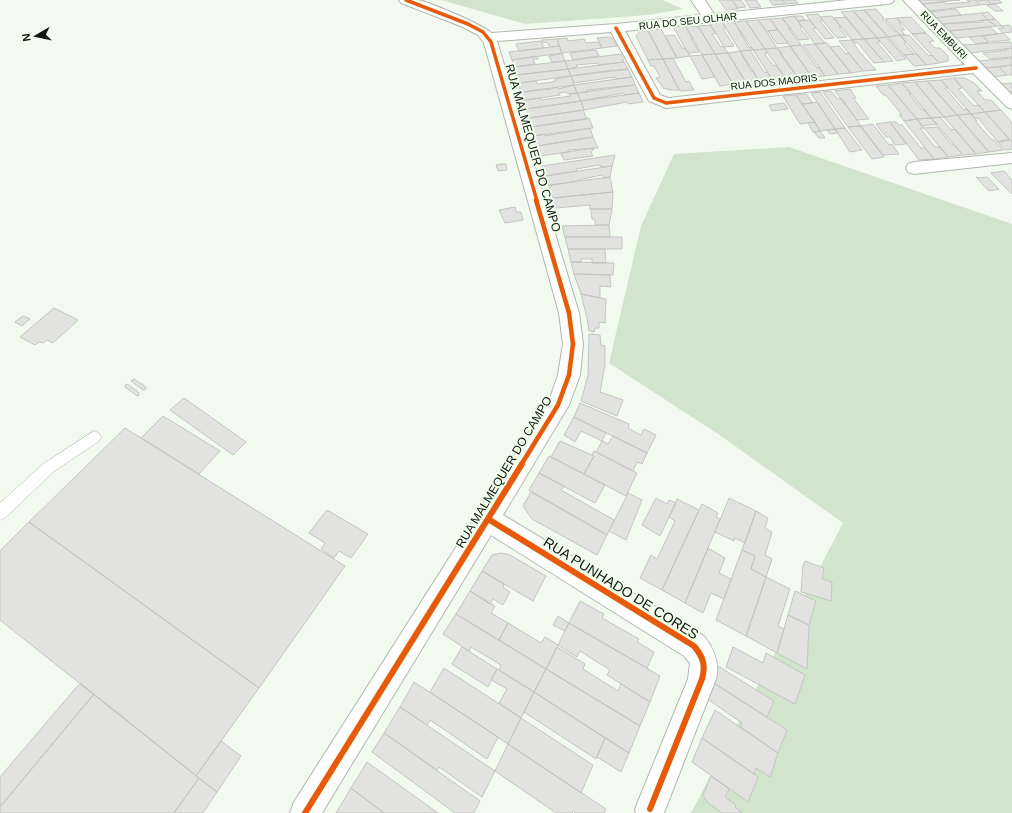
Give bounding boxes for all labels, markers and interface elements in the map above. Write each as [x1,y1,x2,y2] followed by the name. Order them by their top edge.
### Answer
[918,9,970,61] street label: RUA EMBURI
[638,10,738,32] street label: RUA DO SEU OLHAR
[16,16,56,56] north arrow
[20,33,33,42] text: N
[502,62,564,234] street label: RUA MALMEQUER DO CAMPO
[730,72,818,92] street label: RUA DOS MAORIS
[453,394,555,550] street label: RUA MALMEQUER DO CAMPO
[541,534,701,642] street label: RUA PUNHADO DE CORES

